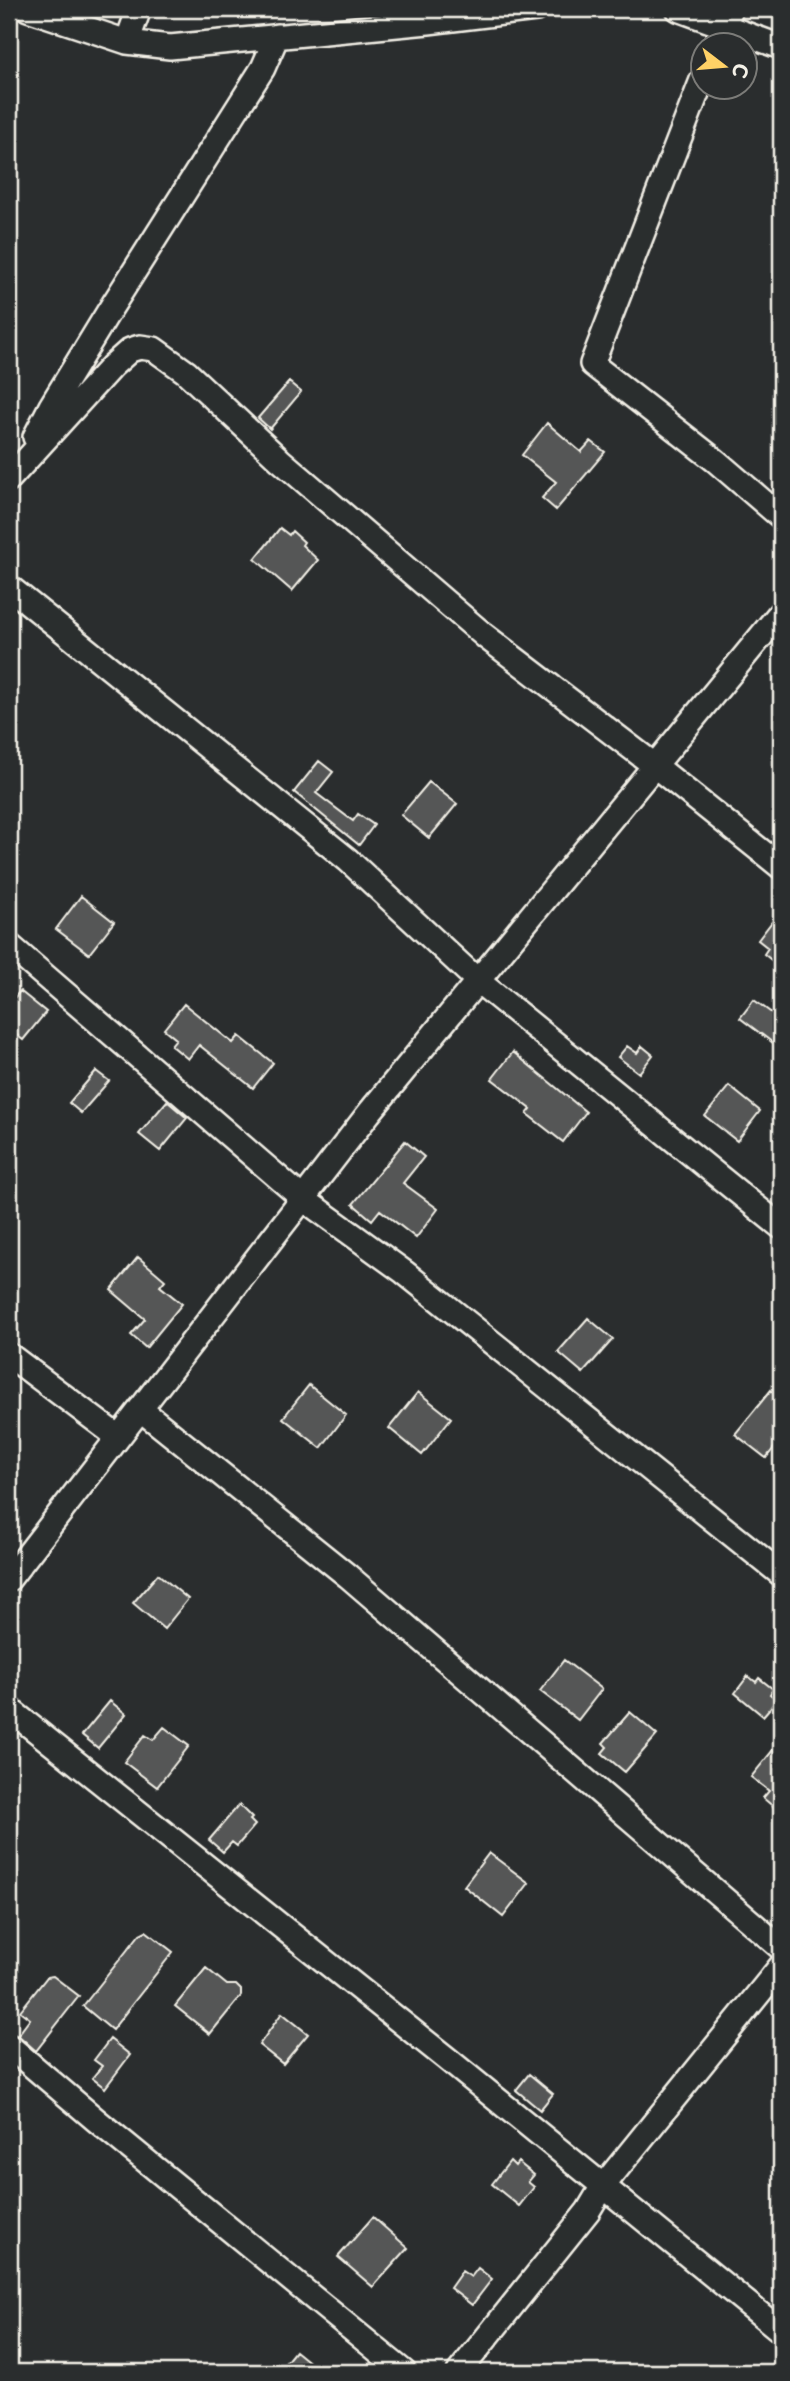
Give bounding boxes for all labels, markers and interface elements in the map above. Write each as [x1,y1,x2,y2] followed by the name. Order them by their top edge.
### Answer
[688,32,758,102] north arrow
[726,60,757,82] text: С

